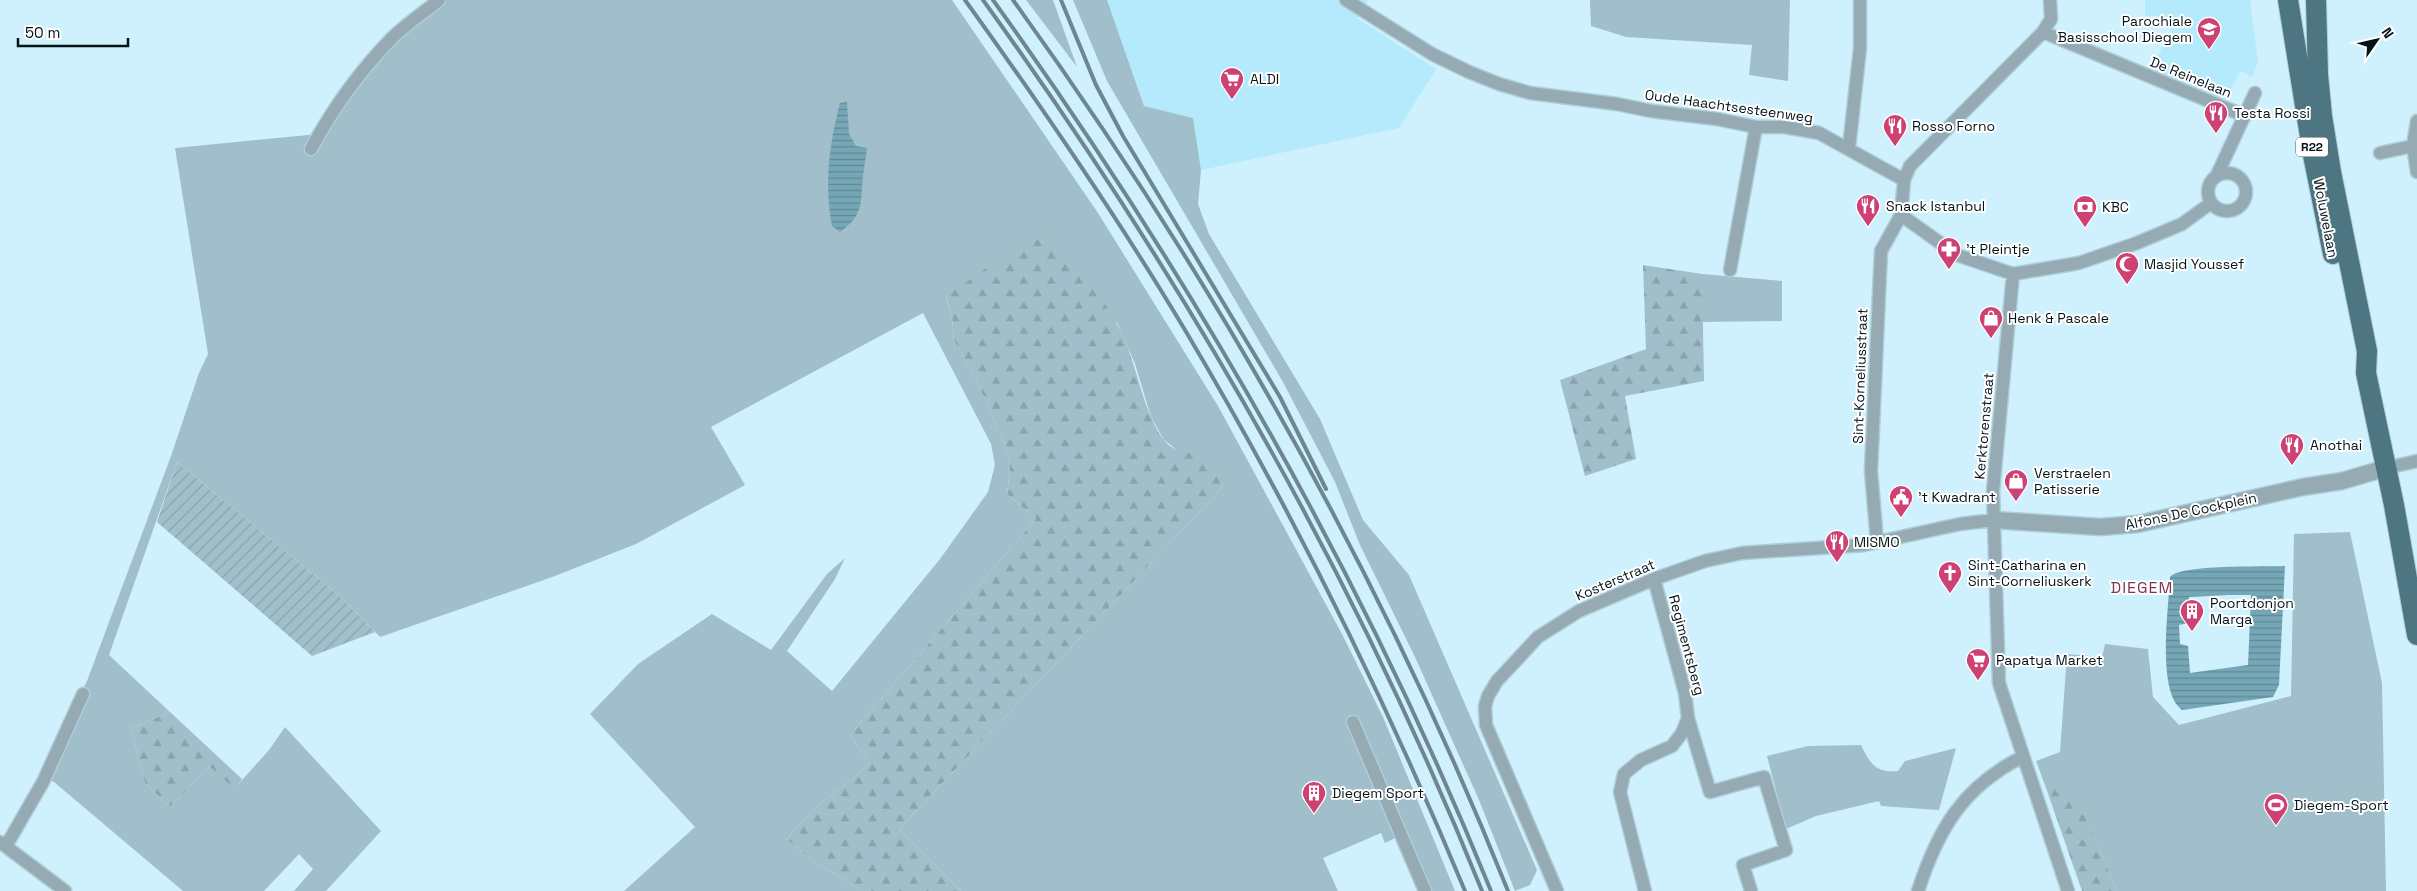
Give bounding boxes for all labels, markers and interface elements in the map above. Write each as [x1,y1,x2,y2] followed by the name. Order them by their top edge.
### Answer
[2058,12,2192,46] place label: Parochiale Basisschool Diegem
[18,15,128,47] scale bar
[2352,15,2402,65] north arrow
[2196,16,2222,50] school or university icon: Parochiale Basisschool Diegem
[25,23,60,42] text: 50 m
[2378,24,2398,42] text: N
[2147,52,2235,102] street label: De Reinelaan
[1219,66,1245,100] supermarket icon: ALDI
[1250,70,1279,88] place label: ALDI
[1644,85,1814,127] street label: Oude Haachtsesteenweg
[2203,100,2229,134] restaurant icon: Testa Rossi
[2234,104,2310,122] place label: Testa Rossi
[1882,113,1908,147] restaurant icon: Rosso Forno
[1912,117,1995,135] place label: Rosso Forno
[2296,138,2328,156] road number: R22
[2310,177,2342,259] street label: Woluwelaan
[1855,193,1881,227] restaurant icon: Snack Istanbul
[2072,194,2098,228] bank icon: KBC
[1886,197,1985,215] place label: Snack Istanbul
[2102,198,2129,216] place label: KBC
[1936,236,1962,270] pharmacy icon: 't Pleintje
[1966,240,2030,258] place label: 't Pleintje
[2114,251,2140,285] mosque icon: Masjid Youssef
[2144,255,2244,273] place label: Masjid Youssef
[1978,305,2004,339] shop icon: Henk & Pascale
[1849,308,1871,444] street label: Sint-Korneliusstraat
[2008,309,2109,327] place label: Henk & Pascale
[1970,372,1998,480] street label: Kerktorenstraat
[2279,432,2305,466] restaurant icon: Anothai
[2310,436,2362,454] place label: Anothai
[2034,464,2111,498] place label: Verstraelen Patisserie
[2003,468,2029,502] shop icon: Verstraelen Patisserie
[1888,484,1914,518] public building icon: 't Kwadrant
[1918,488,1996,506] place label: 't Kwadrant
[2124,488,2258,534] street label: Alfons De Cockplein
[1824,529,1850,563] restaurant icon: MISMO
[1854,533,1900,551] place label: MISMO
[1573,555,1657,605] street label: Kosterstraat
[1968,556,2092,590] place label: Sint-Catharina en Sint-Corneliuskerk
[1937,560,1963,594] church icon: Sint-Catharina en Sint-Corneliuskerk
[2111,577,2173,598] district label: DIEGEM
[1665,593,1709,697] street label: Regimentsberg
[2210,594,2294,628] place label: Poortdonjon Marga
[2179,598,2205,632] building icon: Poortdonjon Marga
[1965,647,1991,681] supermarket icon: Papatya Market
[1996,651,2103,669] place label: Papatya Market
[1301,780,1327,814] building icon: Diegem Sport
[1332,784,1424,802] place label: Diegem Sport
[2263,792,2289,826] sports icon: Diegem-Sport
[2294,796,2389,814] place label: Diegem-Sport

